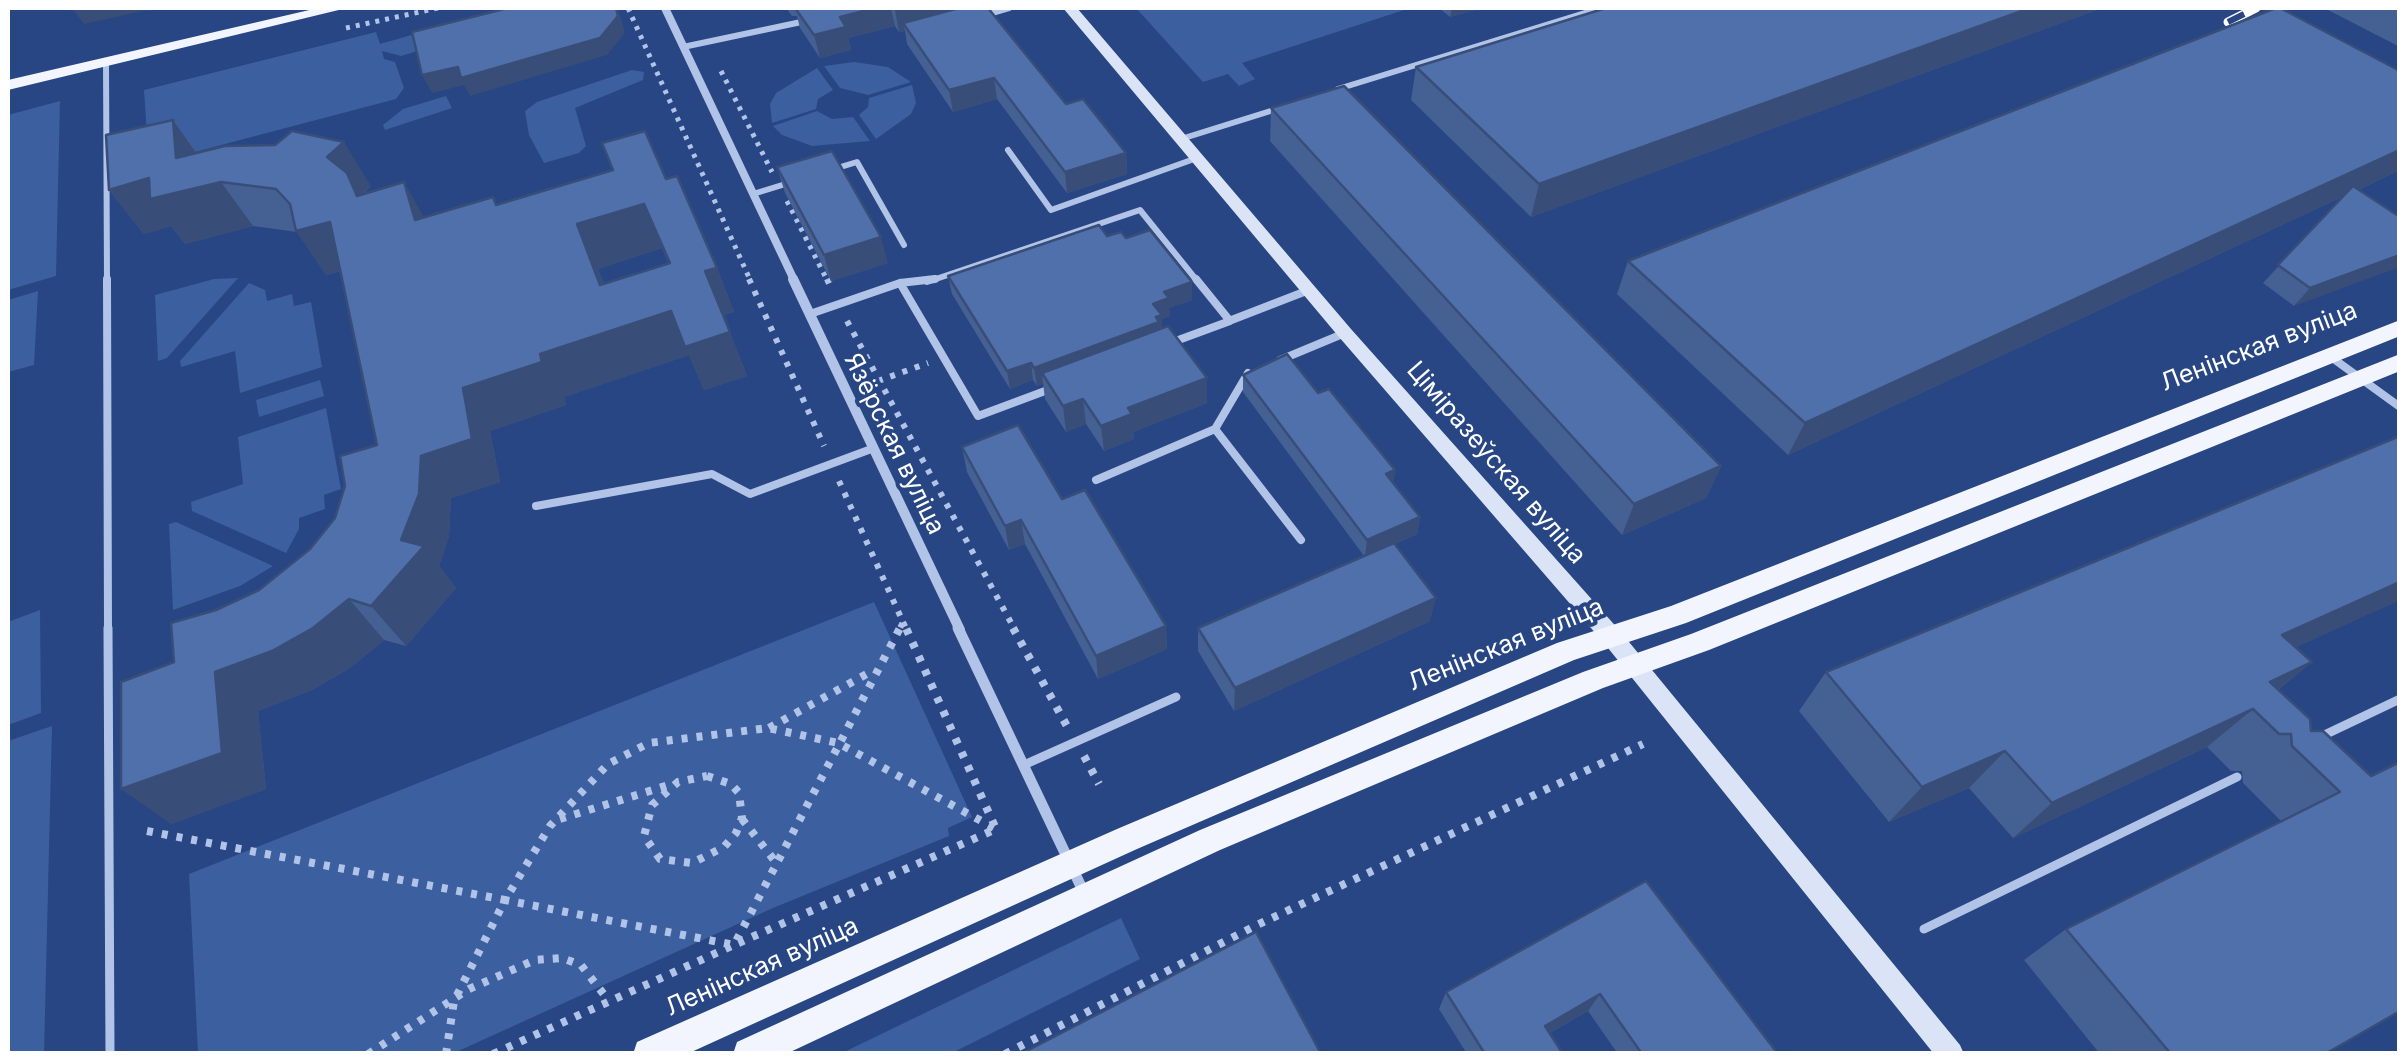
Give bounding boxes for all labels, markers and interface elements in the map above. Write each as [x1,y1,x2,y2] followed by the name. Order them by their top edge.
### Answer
[2156,296,2362,398] street label: Ленінская вуліца
[837,349,951,539] street label: Язёрская вуліца
[1400,356,1592,570] street label: Ціміразеўская вуліца
[1404,592,1608,698] street label: Ленінская вуліца
[661,911,863,1023] street label: Ленінская вуліца

